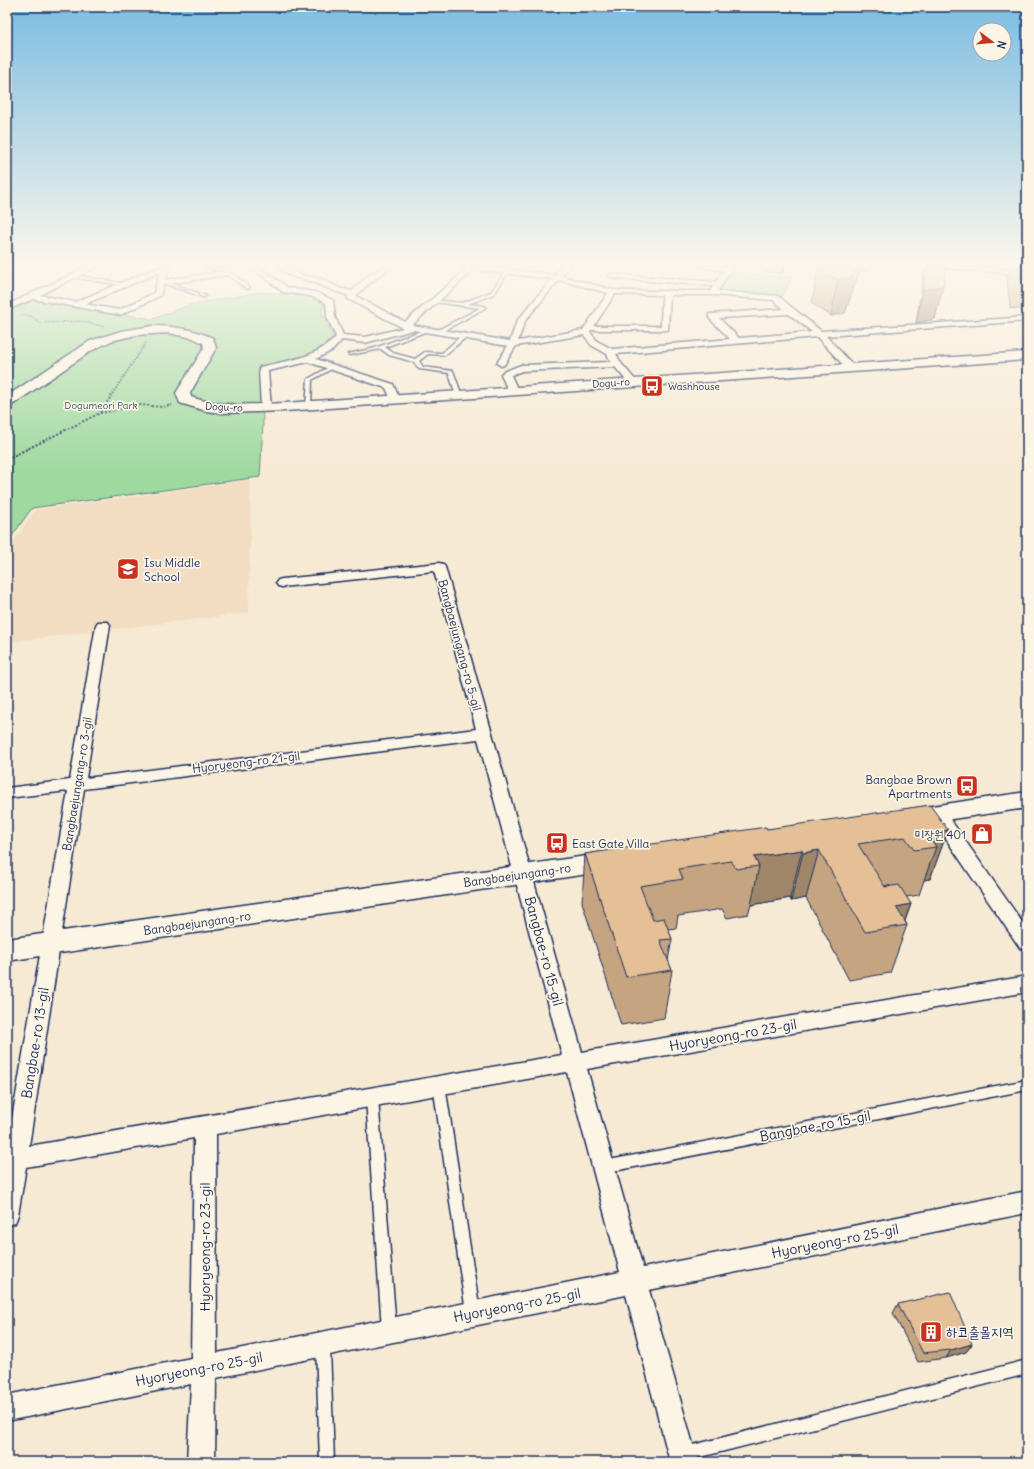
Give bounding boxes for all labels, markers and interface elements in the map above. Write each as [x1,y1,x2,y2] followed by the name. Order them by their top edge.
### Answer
[972,22,1012,62] north arrow
[994,39,1009,50] text: N
[639,373,665,399] bus stop icon: Washhouse
[592,375,631,391] street label: Dogu-ro
[668,380,720,393] place label: Washhouse
[64,399,138,412] park label: Dogumeori Park
[205,400,244,414] street label: Dogu-ro
[144,555,200,584] place label: Isu Middle School
[115,556,141,582] school or university icon: Isu Middle School
[435,578,485,712] street label: Bangbaejungang-ro 5-gil
[59,716,95,852] street label: Bangbaejungang-ro 3-gil
[191,748,301,776] street label: Hyoryeong-ro 21-gil
[865,772,952,801] place label: Bangbae Brown Apartments
[954,773,980,799] bus stop icon: Bangbae Brown Apartments
[969,821,995,847] shop icon: 미장원 401
[915,827,966,842] place label: 미장원 401
[544,830,570,856] bus stop icon: East Gate Villa
[572,836,649,851] place label: East Gate Villa
[462,860,572,890] street label: Bangbaejungang-ro
[521,894,567,1008] street label: Bangbae-ro 15-gil
[142,908,252,938] street label: Bangbaejungang-ro
[17,986,53,1100] street label: Bangbae-ro 13-gil
[668,1015,798,1055] street label: Hyoryeong-ro 23-gil
[758,1106,872,1146] street label: Bangbae-ro 15-gil
[196,1182,214,1312] street label: Hyoryeong-ro 23-gil
[770,1220,900,1262] street label: Hyoryeong-ro 25-gil
[452,1284,582,1326] street label: Hyoryeong-ro 25-gil
[918,1319,944,1345] building icon: 하코출몰지역
[946,1323,1014,1341] place label: 하코출몰지역
[134,1348,264,1390] street label: Hyoryeong-ro 25-gil

